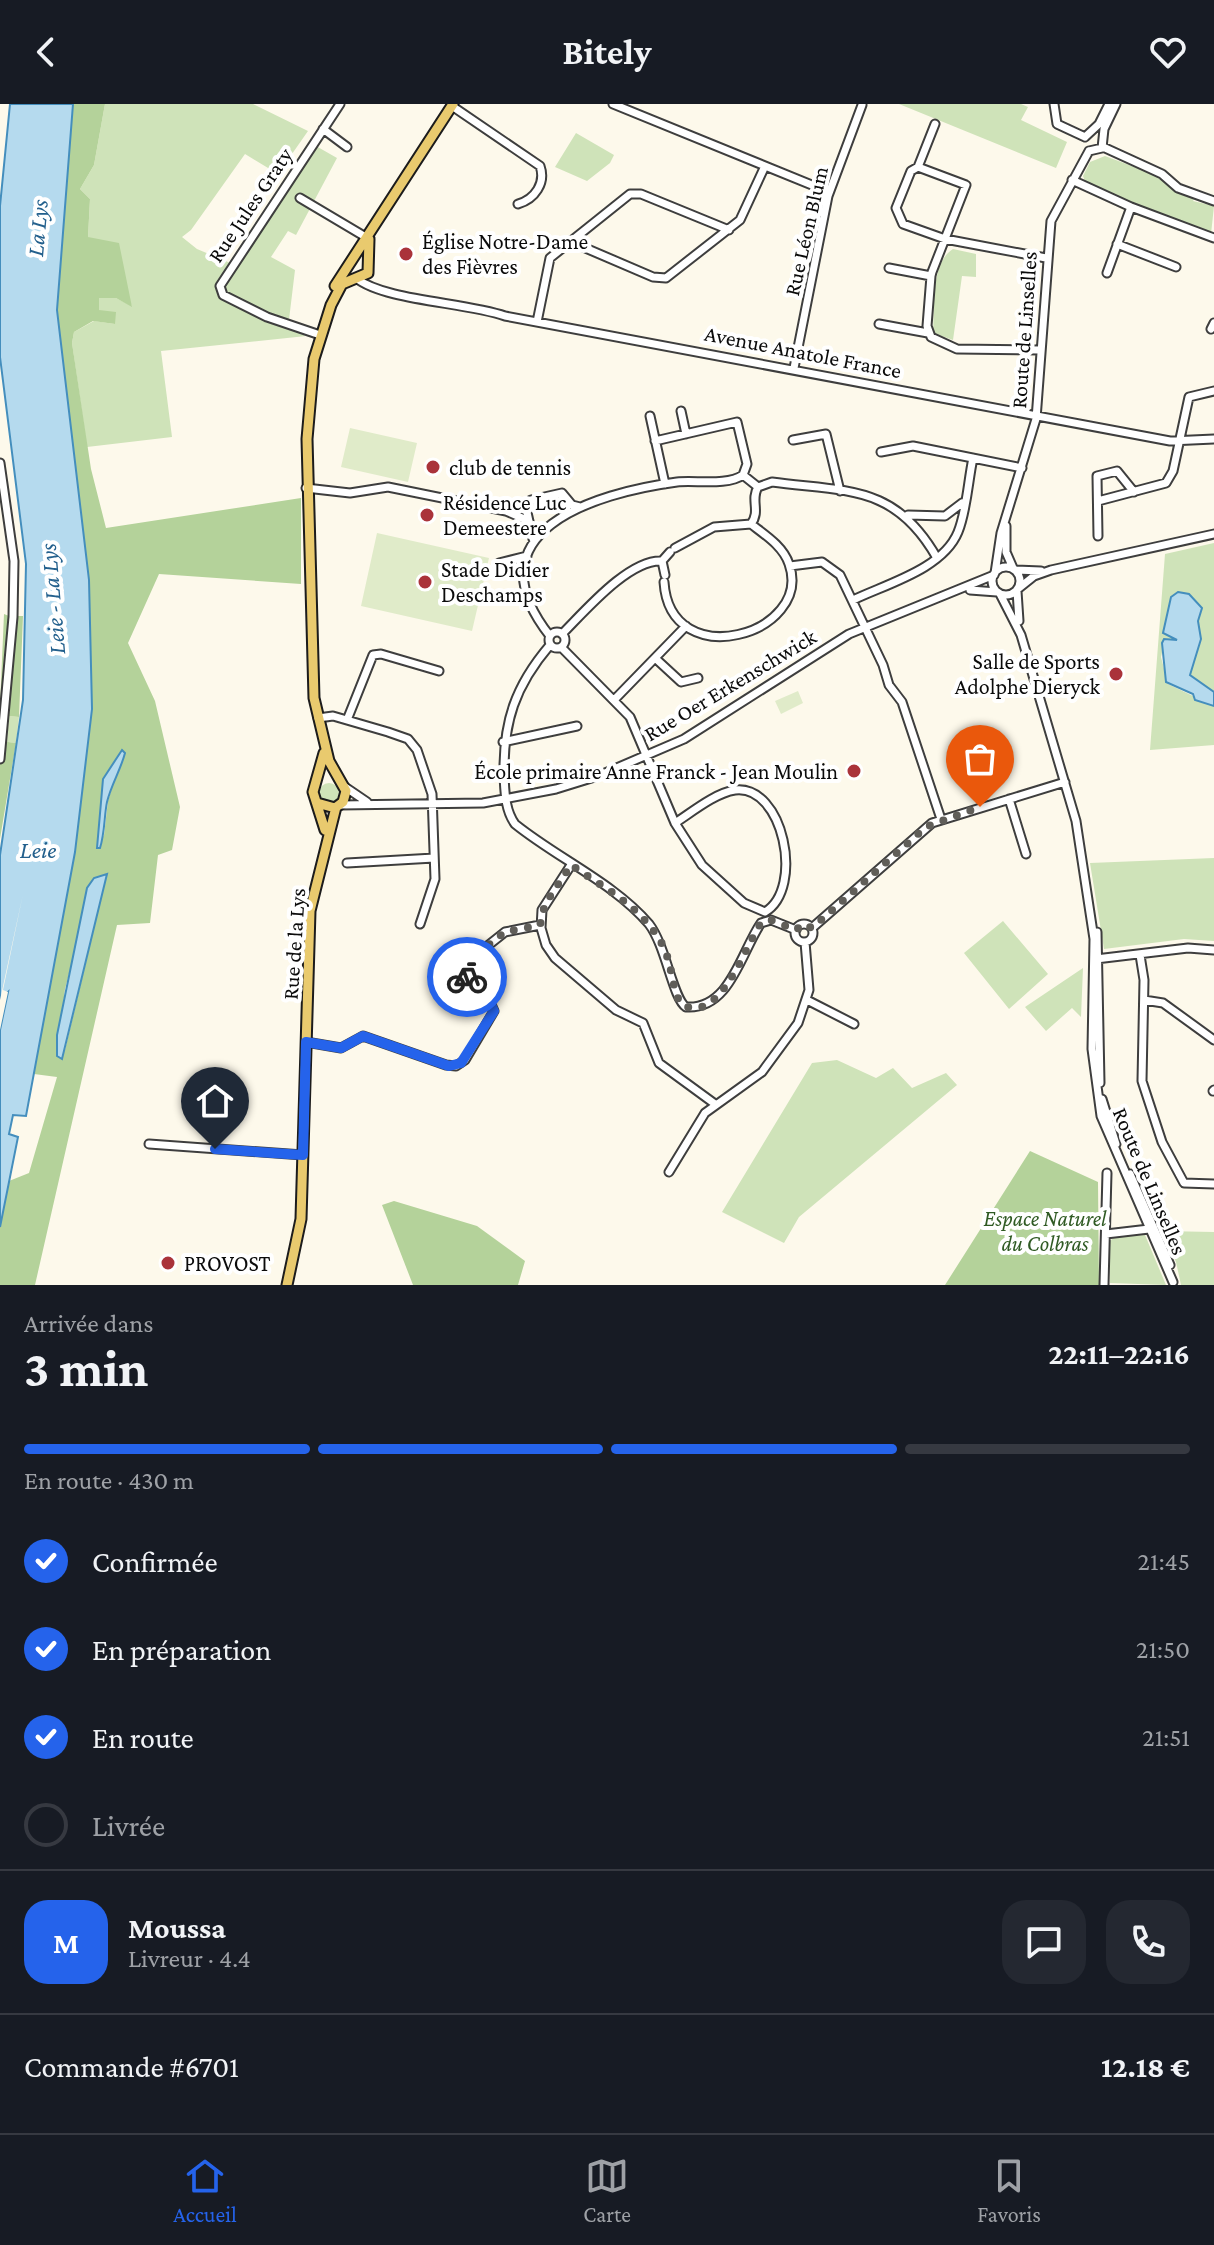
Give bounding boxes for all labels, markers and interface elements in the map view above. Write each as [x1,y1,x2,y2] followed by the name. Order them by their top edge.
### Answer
[24,30,68,74] icon: back
[1146,30,1190,74] icon: heart
[563,32,651,72] text: Bitely
[203,142,298,267] street label: Rue Jules Graty
[779,164,833,298] street label: Rue Léon Blum
[21,198,53,258] water label: La Lys
[422,229,588,279] place label: Église Notre-Dame des Fièvres
[397,245,415,263] marker: Église Notre-Dame des Fièvres
[1006,251,1042,409] street label: Route de Linselles
[703,321,903,383] street label: Avenue Anatole France
[449,455,571,480] place label: club de tennis
[424,458,442,476] marker: club de tennis
[443,490,567,540] place label: Résidence Luc Demeestere
[418,506,436,524] marker: Résidence Luc Demeestere
[34,542,70,656] water label: Leie - La Lys
[441,557,549,607] place label: Stade Didier Deschamps
[416,573,434,591] marker: Stade Didier Deschamps
[639,624,821,746] street label: Rue Oer Erkenschwick
[955,649,1100,699] place label: Salle de Sports Adolphe Dieryck
[1107,665,1125,683] marker: Salle de Sports Adolphe Dieryck
[946,725,1014,807] pin
[958,737,1002,781] icon: bag
[474,759,838,784] place label: École primaire Anne Franck - Jean Moulin
[845,762,863,780] marker: École primaire Anne Franck - Jean Moulin
[20,836,56,863] water label: Leie
[278,887,310,1001] street label: Rue de la Lys
[427,937,507,1017] courier
[445,955,489,999] icon: bike
[181,1067,249,1149] pin
[193,1079,237,1123] icon: home
[1108,1104,1192,1258] street label: Route de Linselles
[984,1206,1107,1256] park label: Espace Naturel du Colbras
[184,1251,271,1276] place label: PROVOST
[159,1254,177,1272] marker: PROVOST
[24,1309,153,1338] text: Arrivée dans
[1048,1337,1190,1370] text: 22:11–22:16
[24,1339,148,1397] text: 3 min
[24,1466,194,1495] text: En route · 430 m
[24,1539,68,1583] icon: check
[92,1545,218,1578] text: Confirmée
[1138,1547,1190,1576] text: 21:45
[24,1627,68,1671] icon: check
[92,1633,271,1666] text: En préparation
[1136,1635,1190,1664] text: 21:50
[24,1715,68,1759] icon: check
[92,1721,194,1754] text: En route
[1142,1723,1190,1752] text: 21:51
[92,1809,165,1842] text: Livrée
[1002,1900,1086,1984] button: chat
[1106,1900,1190,1984] button: phone
[128,1911,226,1944] text: Moussa
[53,1926,79,1959] text: M
[128,1944,251,1973] text: Livreur · 4.4
[24,2050,239,2083] text: Commande #6701
[1101,2050,1190,2083] text: 12.18 €
[173,2154,237,2227] tab: Accueil
[583,2154,631,2227] tab: Carte
[977,2154,1041,2227] tab: Favoris

